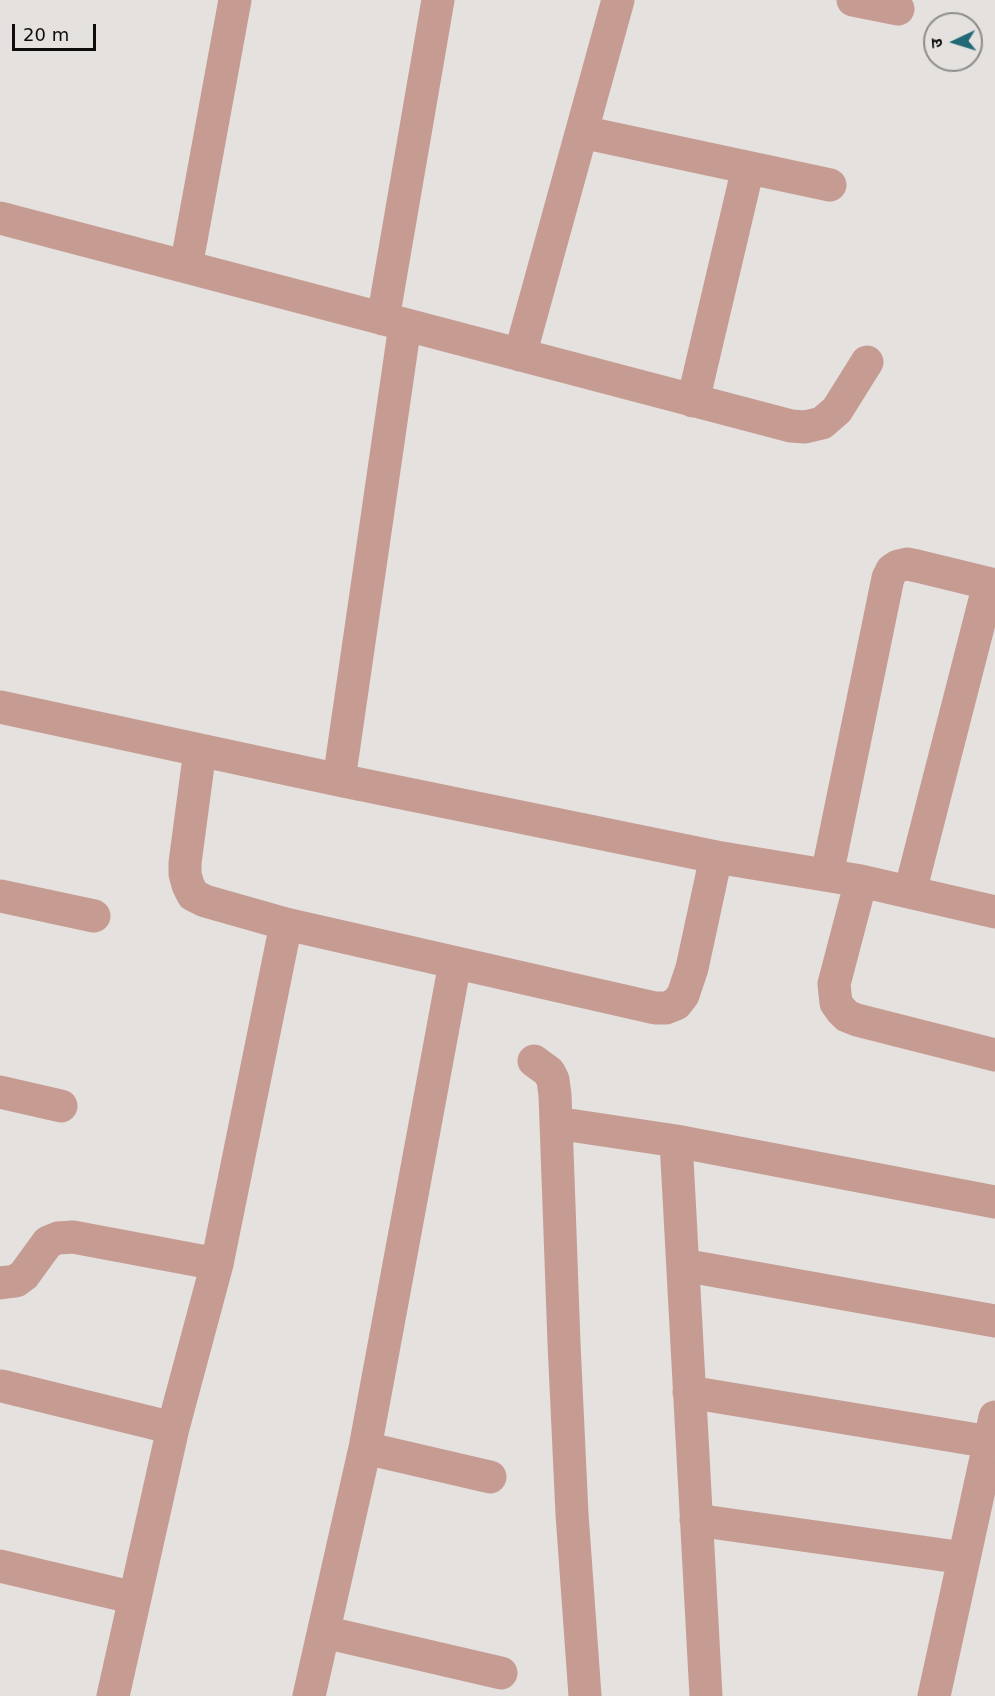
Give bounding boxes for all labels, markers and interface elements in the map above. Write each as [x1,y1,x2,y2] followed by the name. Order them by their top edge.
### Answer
[15,12,99,50] scale bar
[923,12,983,72] north arrow
[23,24,69,45] text: 20 m
[927,38,946,48] text: उ

